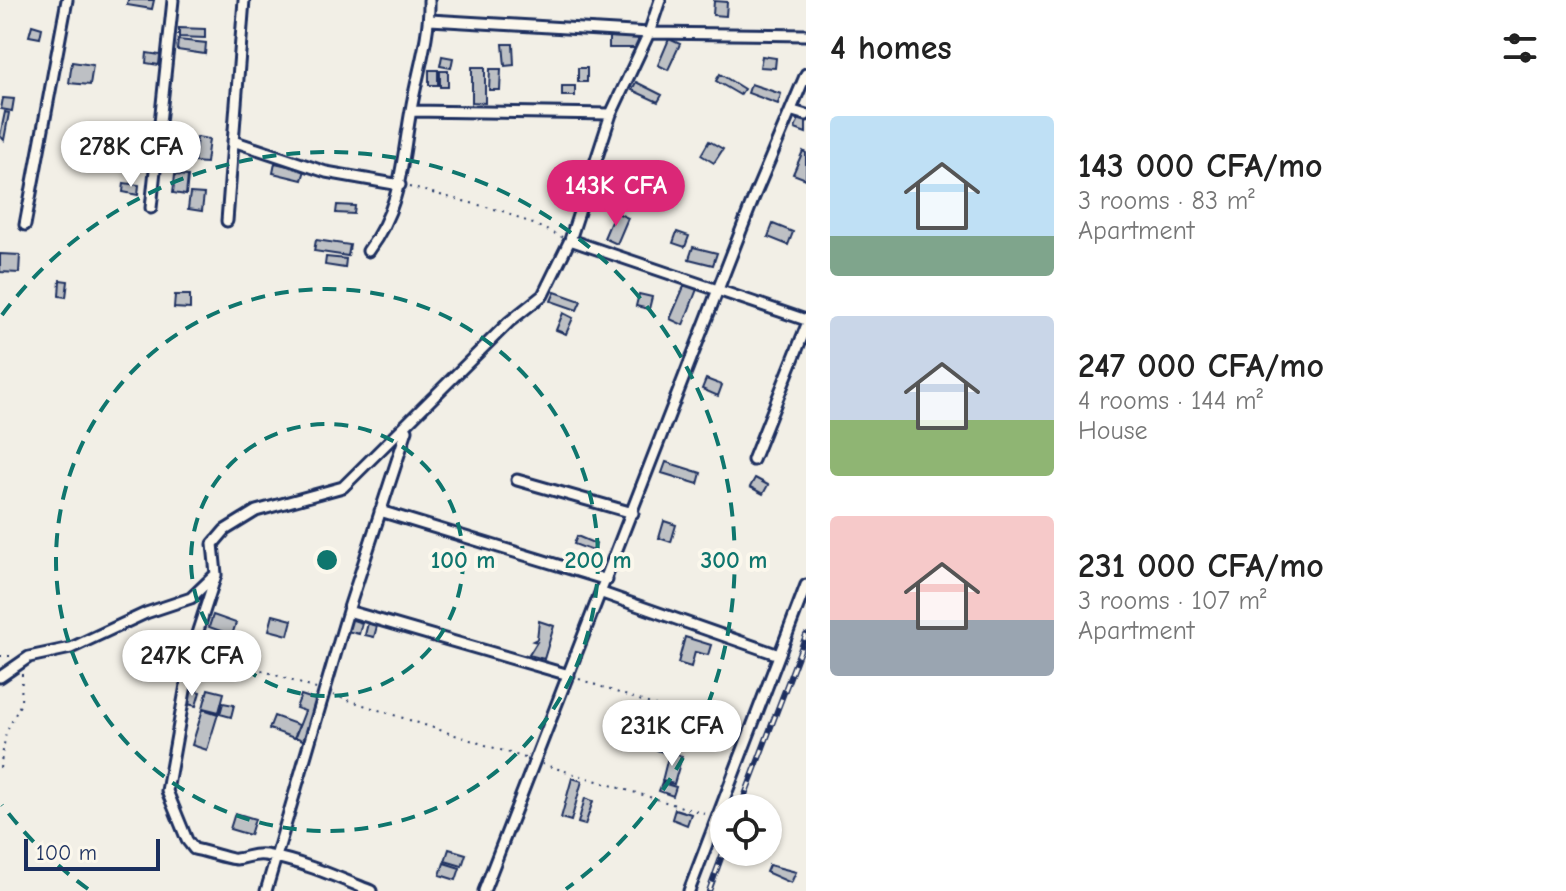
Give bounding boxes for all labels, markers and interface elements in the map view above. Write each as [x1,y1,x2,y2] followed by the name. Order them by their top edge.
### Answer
[1498,26,1542,70] icon: filters
[830,28,952,68] text: 4 homes
[48,121,214,189] pin: 278K CFA
[79,132,183,162] text: 278K CFA
[1078,146,1323,186] text: 143 000 CFA/mo
[894,148,990,244] icon: home
[533,160,699,228] pin: 143K CFA
[565,171,667,201] text: 143K CFA
[1078,186,1255,216] text: 3 rooms · 83 m²
[1078,216,1194,246] text: Apartment
[1078,346,1324,386] text: 247 000 CFA/mo
[894,348,990,444] icon: home
[1078,386,1263,416] text: 4 rooms · 144 m²
[1078,416,1148,446] text: House
[313,546,341,574] centre of rings
[431,546,495,574] text: 100 m
[564,546,632,574] text: 200 m
[701,546,767,574] text: 300 m
[1078,546,1324,586] text: 231 000 CFA/mo
[894,548,990,644] icon: home
[1078,586,1267,616] text: 3 rooms · 107 m²
[1078,616,1194,646] text: Apartment
[109,630,275,698] pin: 247K CFA
[140,641,244,671] text: 247K CFA
[589,700,755,768] pin: 231K CFA
[620,711,724,741] text: 231K CFA
[710,794,782,866] map controls
[710,794,782,866] button: locate
[24,835,160,871] scale bar
[36,840,97,866] text: 100 m

